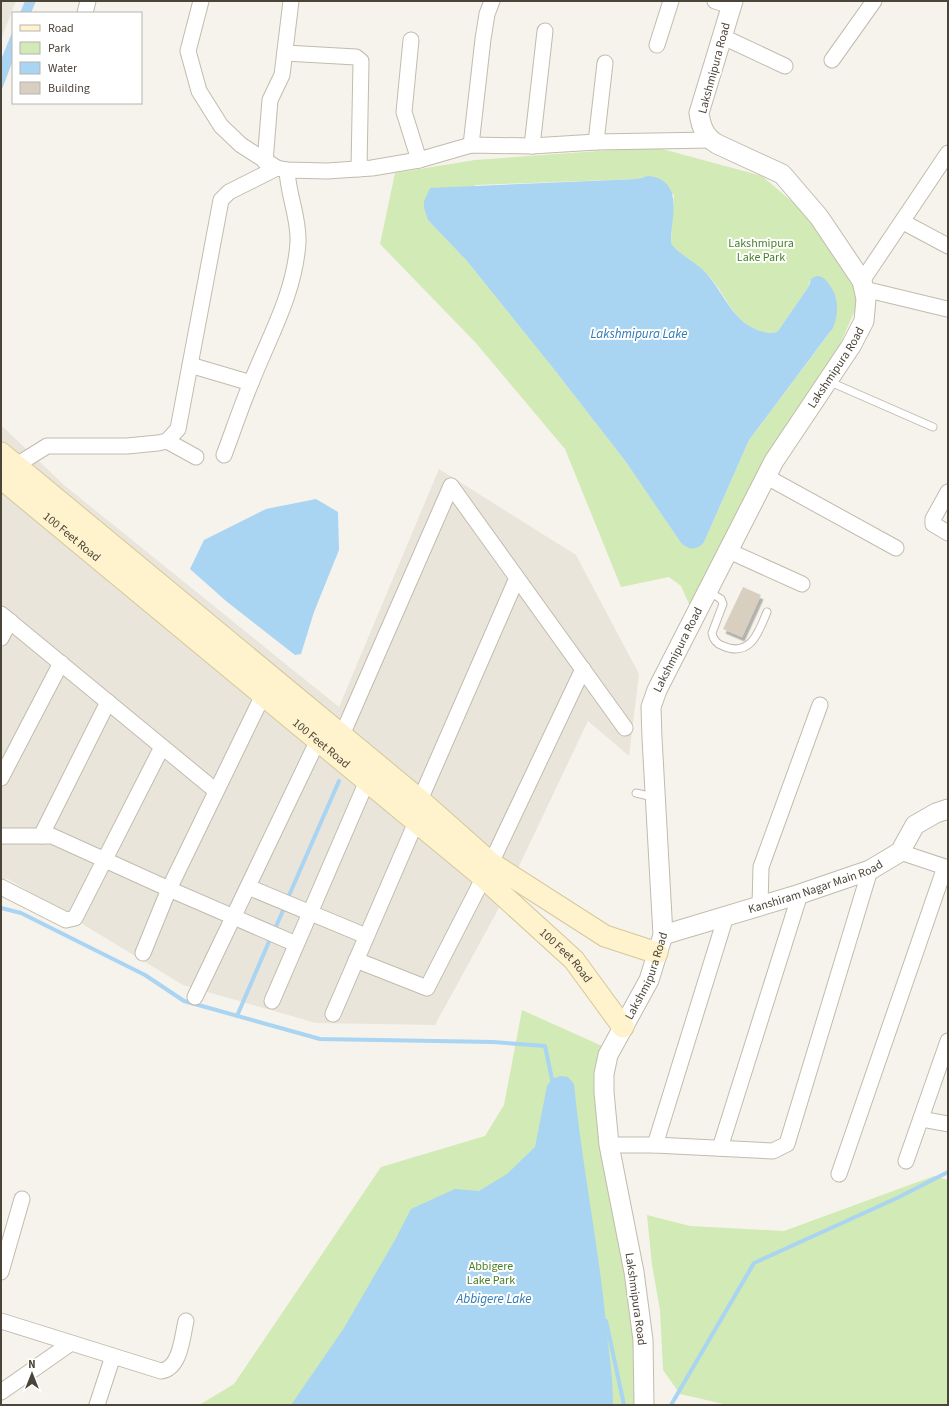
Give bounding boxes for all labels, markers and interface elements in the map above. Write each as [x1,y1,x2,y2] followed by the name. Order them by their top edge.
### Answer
[12,12,142,104] legend
[48,20,74,37] text: Road
[694,21,735,116] street label: Lakshmipura Road
[48,40,70,57] text: Park
[48,60,78,77] text: Water
[48,80,90,97] text: Building
[728,235,794,266] park label: Lakshmipura Lake Park
[804,324,869,412] street label: Lakshmipura Road
[590,325,688,343] water label: Lakshmipura Lake
[39,508,104,566] street label: 100 Feet Road
[649,604,707,695] street label: Lakshmipura Road
[289,715,354,773] street label: 100 Feet Road
[746,856,886,918] street label: Kanshiram Nagar Main Road
[535,924,596,986] street label: 100 Feet Road
[621,930,672,1023] street label: Lakshmipura Road
[621,1252,650,1347] street label: Lakshmipura Road
[467,1258,515,1289] park label: Abbigere Lake Park
[456,1290,531,1308] water label: Abbigere Lake
[12,1354,52,1394] north arrow
[28,1357,36,1372] text: N

